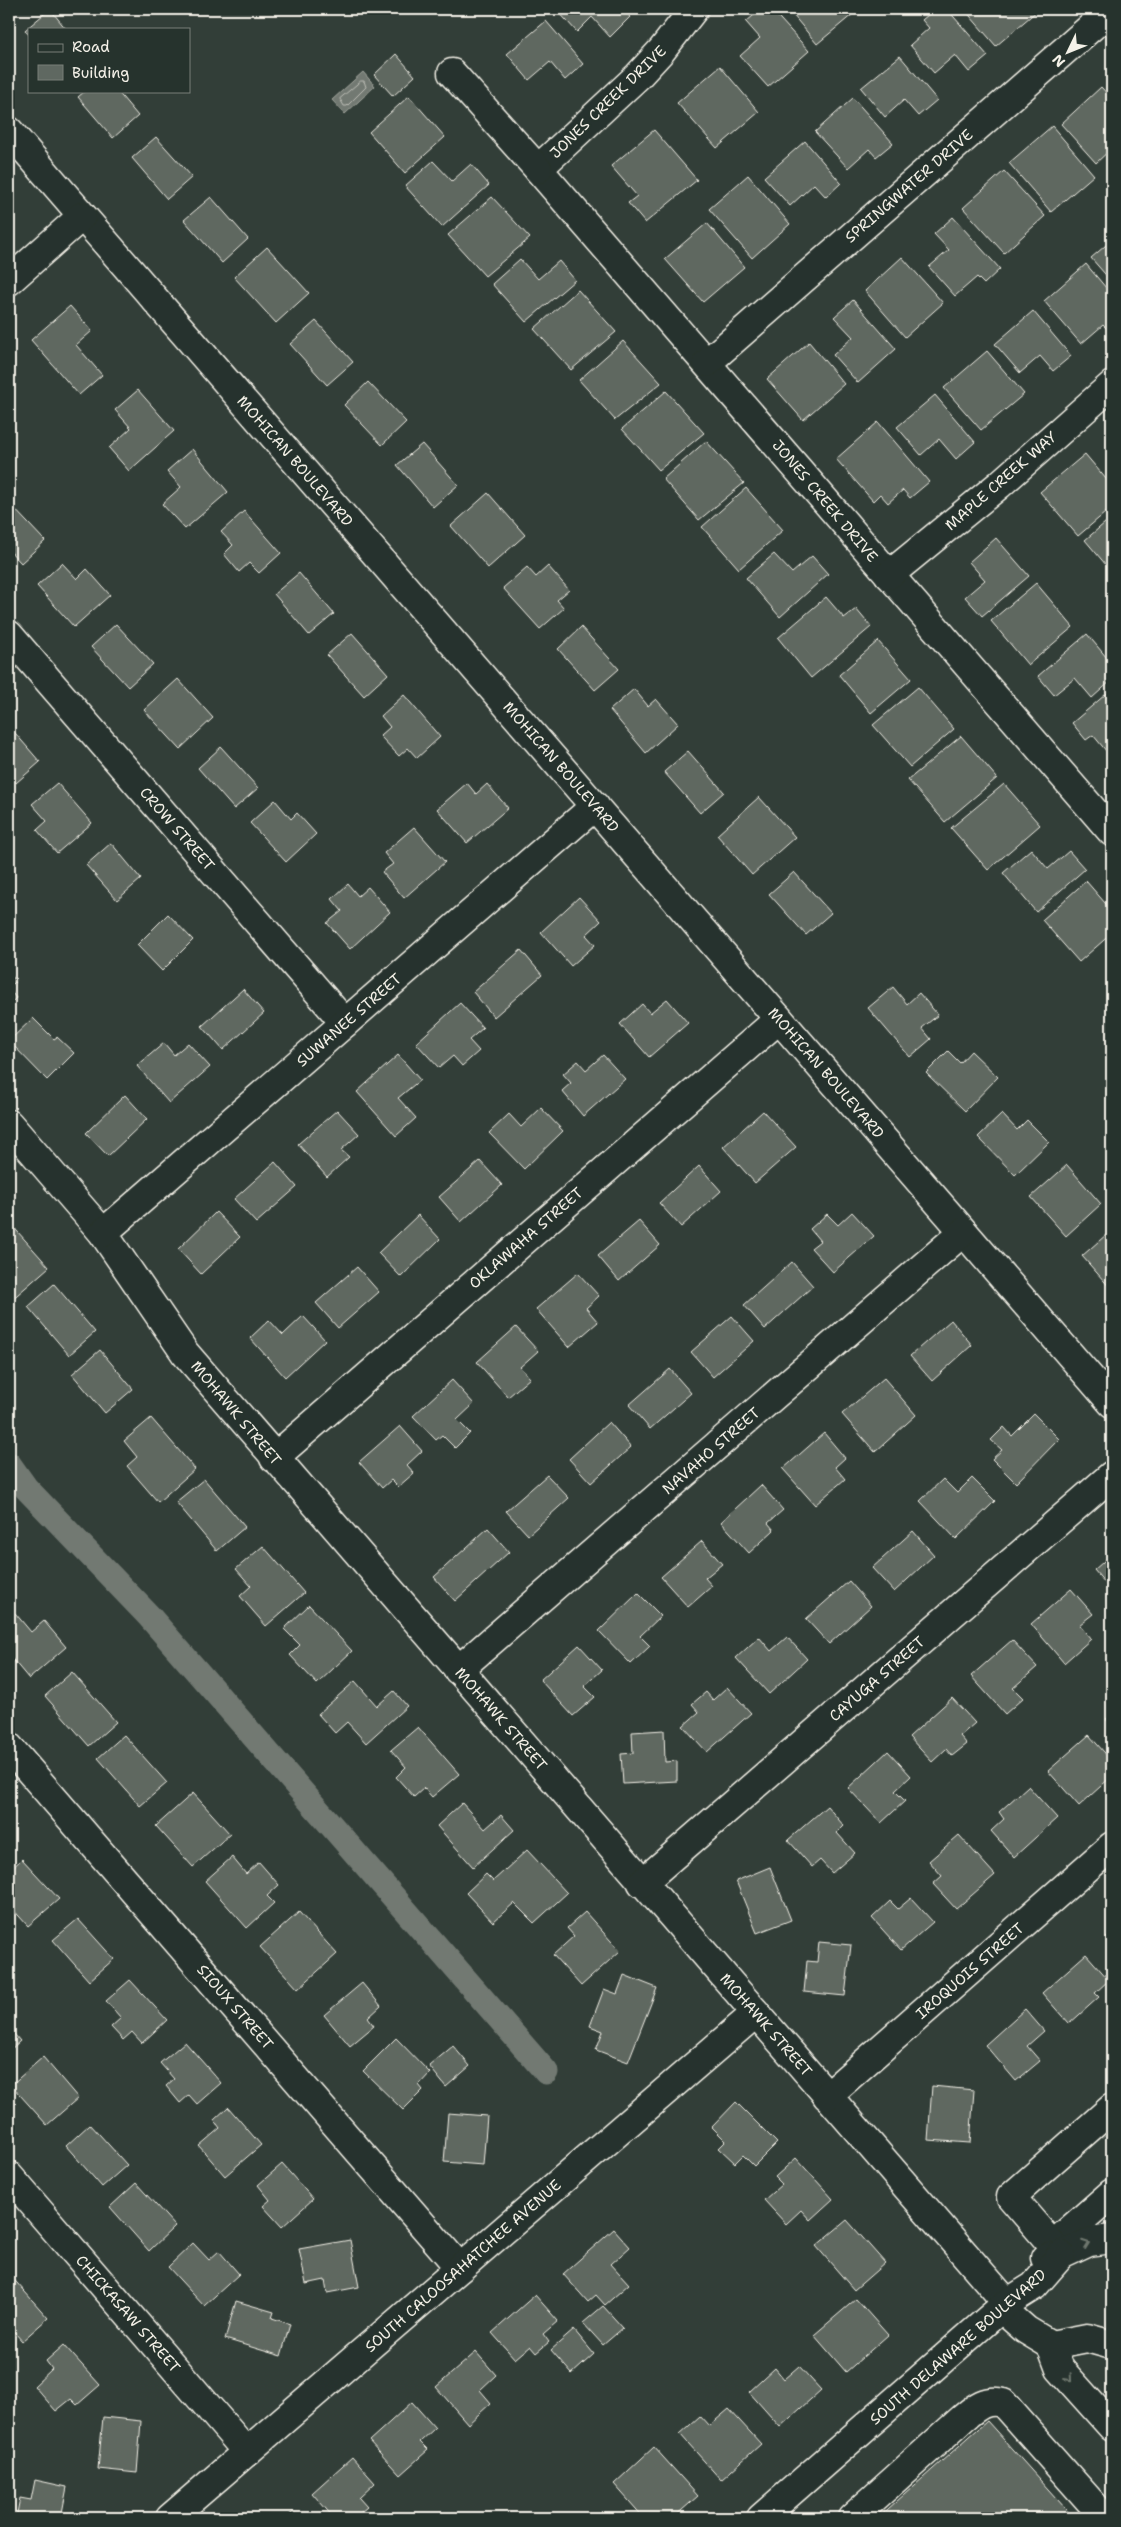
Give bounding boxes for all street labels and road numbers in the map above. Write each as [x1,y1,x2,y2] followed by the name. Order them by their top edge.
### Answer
[546,41,670,163] street label: JONES CREEK DRIVE
[841,125,977,247] street label: SPRINGWATER DRIVE
[233,391,357,531] street label: MOHICAN BOULEVARD
[941,427,1061,535] street label: MAPLE CREEK WAY
[768,435,882,567] street label: JONES CREEK DRIVE
[499,697,623,837] street label: MOHICAN BOULEVARD
[135,783,219,875] street label: CROW STREET
[292,969,406,1071] street label: SUWANEE STREET
[764,1003,888,1143] street label: MOHICAN BOULEVARD
[465,1183,587,1293] street label: OKLAWAHA STREET
[186,1357,286,1469] street label: MOHAWK STREET
[658,1403,764,1499] street label: NAVAHO STREET
[825,1632,929,1726] street label: CAYUGA STREET
[451,1663,551,1775] street label: MOHAWK STREET
[912,1918,1028,2024] street label: IROQUOIS STREET
[192,1960,278,2054] street label: SIOUX STREET
[716,1969,816,2081] street label: MOHAWK STREET
[361,2175,565,2357] street label: SOUTH CALOOSAHATCHEE AVENUE
[71,2251,185,2377] street label: CHICKASAW STREET
[866,2265,1051,2429] street label: SOUTH DELAWARE BOULEVARD

